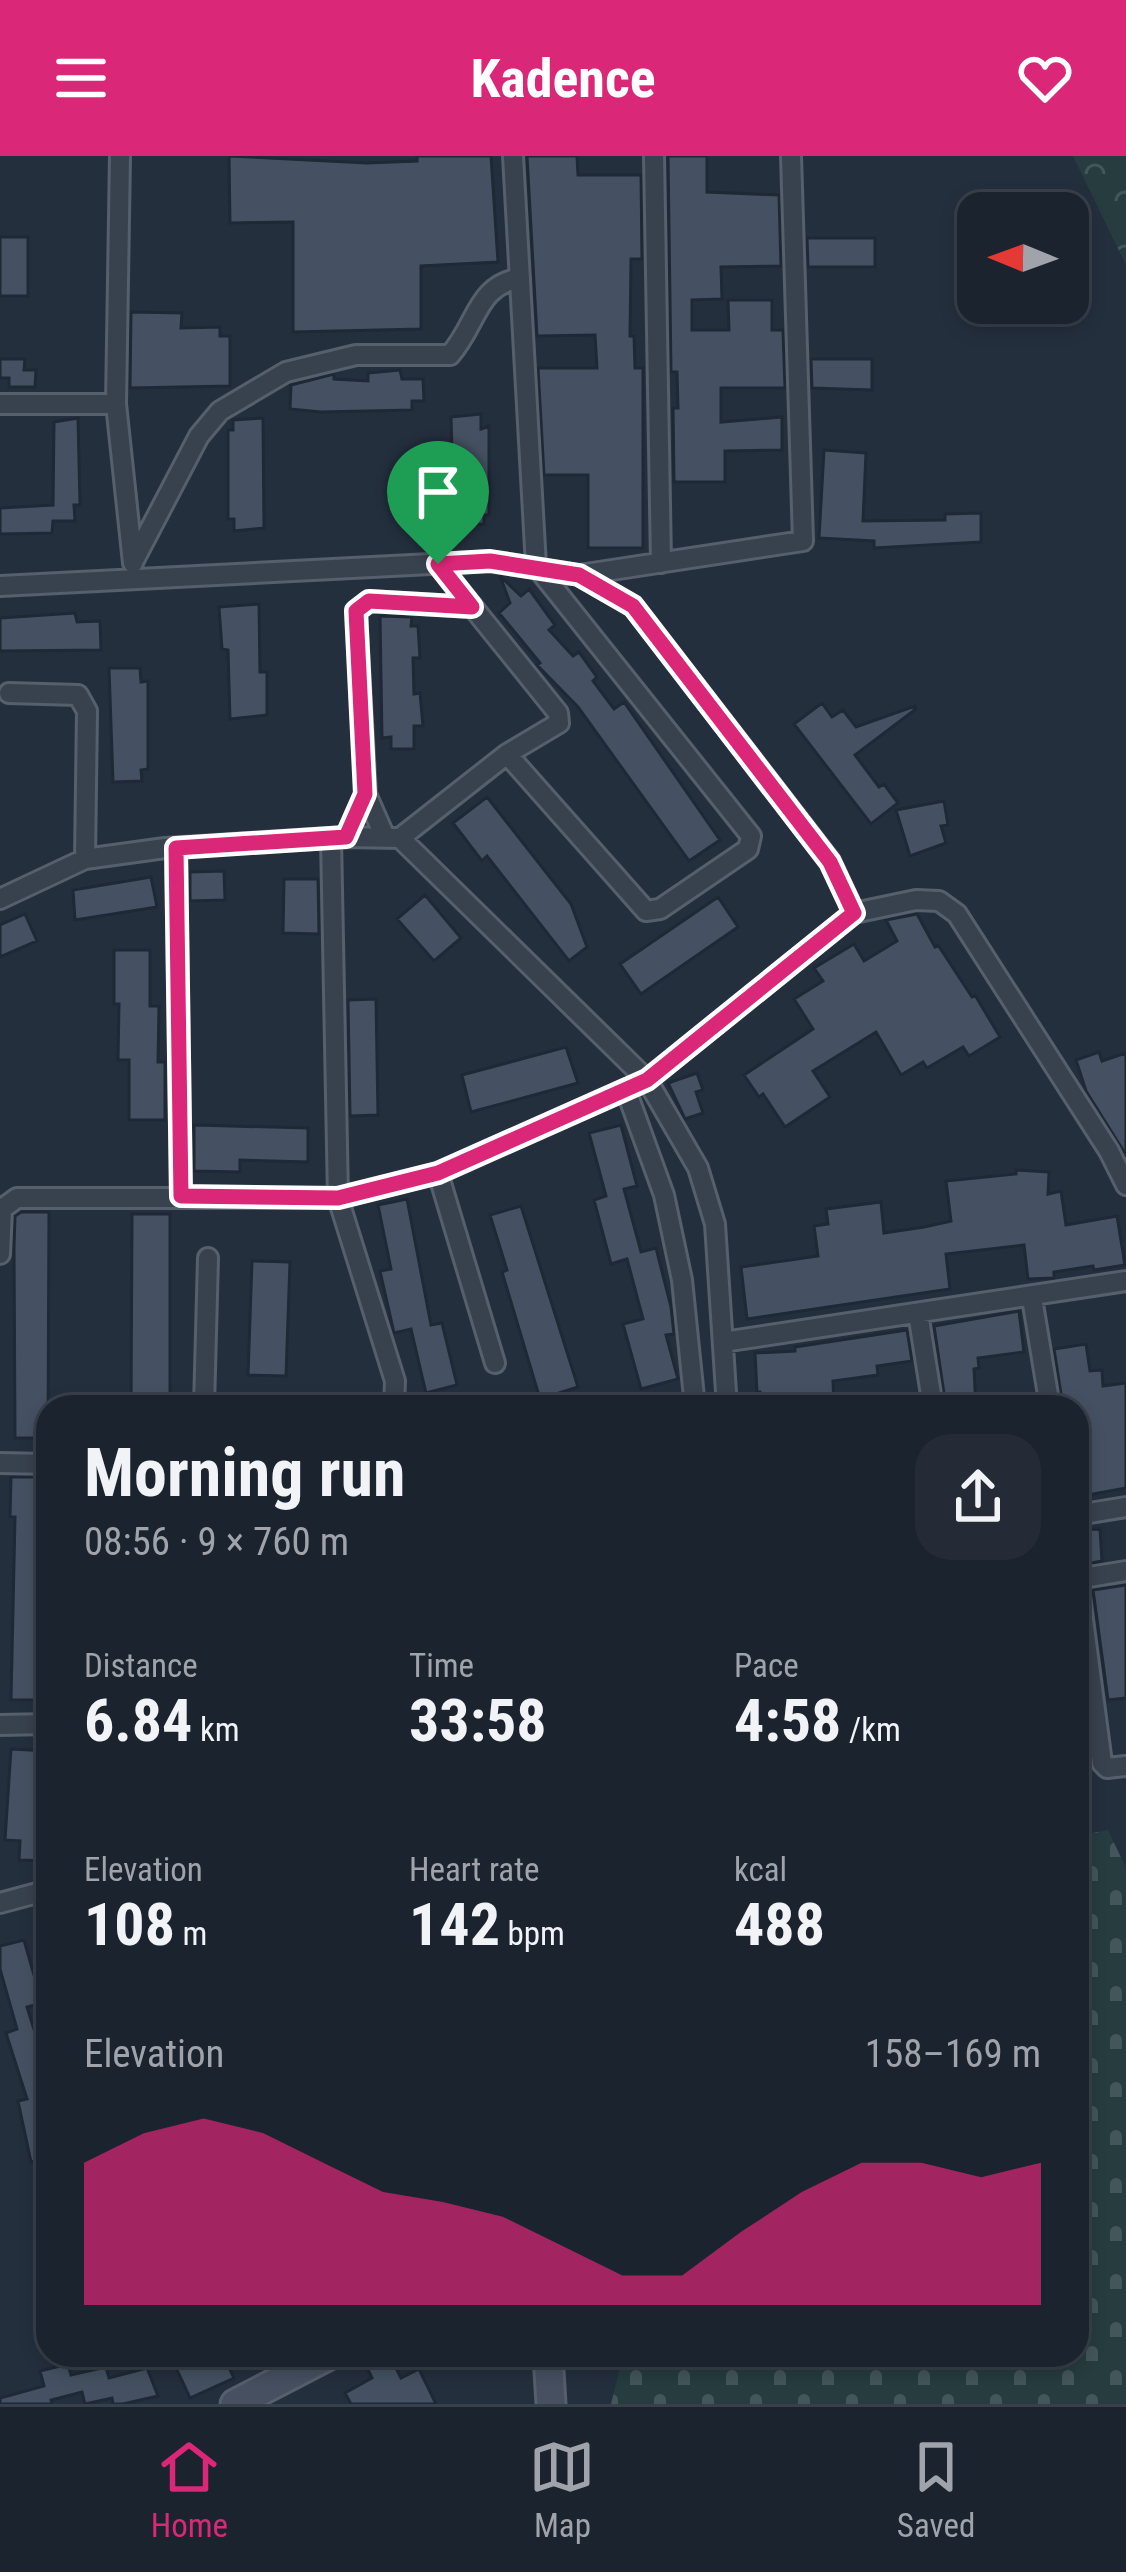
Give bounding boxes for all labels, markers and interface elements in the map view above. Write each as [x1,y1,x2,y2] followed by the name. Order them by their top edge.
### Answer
[48,45,114,111] icon: menu
[1012,45,1078,111] icon: heart
[470,47,656,110] text: Kadence
[957,192,1089,324] north arrow
[957,192,1089,324] map controls
[387,441,489,564] pin
[405,459,471,525] icon: arrive
[915,1434,1041,1560] button: share
[84,1435,406,1512] text: Morning run
[84,1519,349,1565] text: 08:56 · 9 × 760 m
[84,1646,198,1685] text: Distance
[409,1646,474,1685] text: Time
[734,1646,799,1685] text: Pace
[84,1685,192,1756] text: 6.84
[409,1685,547,1756] text: 33:58
[734,1685,841,1756] text: 4:58
[192,1710,240,1749] text: km
[841,1710,901,1749] text: /km
[84,1850,203,1889] text: Elevation
[409,1850,539,1889] text: Heart rate
[734,1850,787,1889] text: kcal
[84,1889,175,1960] text: 108
[409,1889,500,1960] text: 142
[734,1889,825,1960] text: 488
[175,1914,207,1953] text: m
[500,1914,565,1953] text: bpm
[84,2031,224,2077] text: Elevation
[865,2031,1041,2077] text: 158–169 m
[151,2434,228,2545] tab: Home
[529,2434,595,2545] tab: Map
[897,2434,975,2545] tab: Saved

